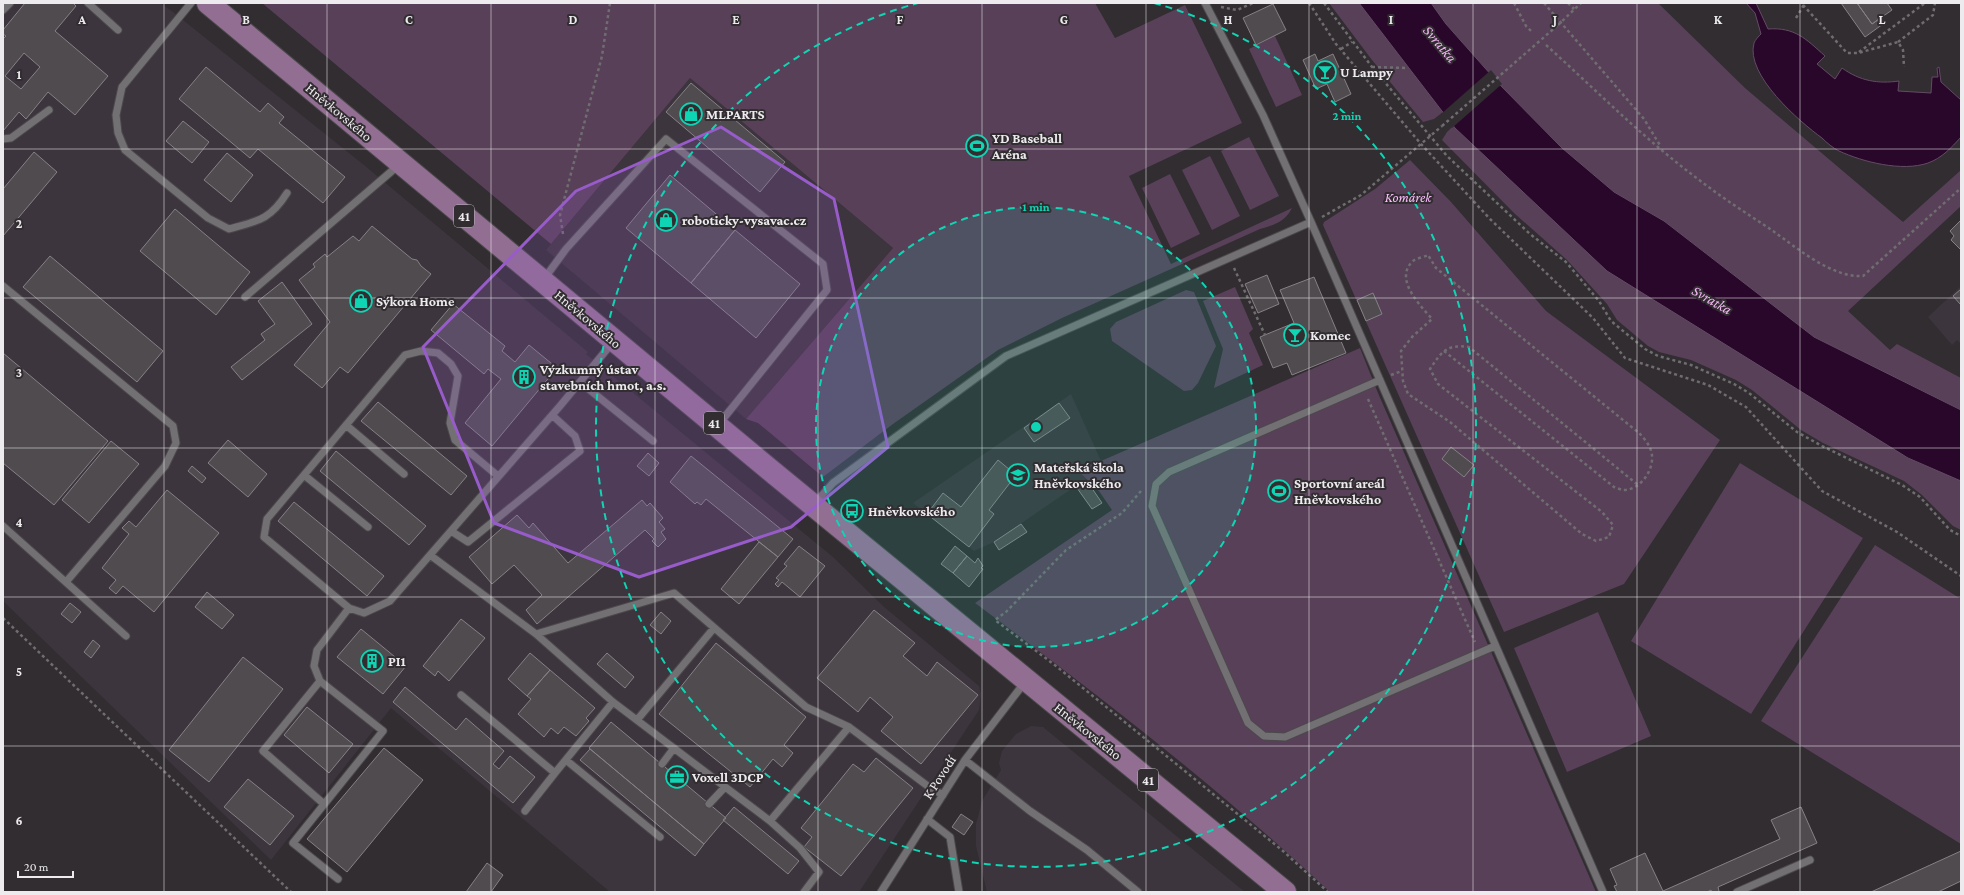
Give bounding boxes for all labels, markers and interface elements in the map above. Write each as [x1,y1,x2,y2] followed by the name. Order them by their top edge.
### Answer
[77,12,86,27] text: A
[242,12,250,27] text: B
[405,12,413,27] text: C
[569,12,578,27] text: D
[732,12,740,27] text: E
[897,12,904,27] text: F
[1060,12,1068,27] text: G
[1224,12,1233,27] text: H
[1389,12,1393,27] text: I
[1551,12,1557,27] text: J
[1714,12,1723,27] text: K
[1879,12,1886,27] text: L
[1420,22,1460,66] water label: Svratka
[1312,59,1338,85] bar icon: U Lampy
[1340,64,1393,80] place label: U Lampy
[17,67,22,82] text: 1
[303,80,376,144] street label: Hněvkovského
[678,101,704,127] shop icon: MLPARTS
[706,106,765,122] place label: MLPARTS
[1333,109,1362,123] text: 2 min
[991,130,1062,162] place label: YD Baseball Aréna
[964,133,990,159] sports icon: YD Baseball Aréna
[1385,189,1432,205] park label: Komárek
[1022,200,1050,214] text: 1 min
[454,205,474,227] road number: 41
[653,207,679,233] shop icon: roboticky-vysavac.cz
[682,212,807,228] place label: roboticky-vysavac.cz
[16,216,23,231] text: 2
[1689,282,1735,318] water label: Svratka
[552,287,625,351] street label: Hněvkovského
[348,288,374,314] shop icon: Sýkora Home
[376,293,455,309] place label: Sýkora Home
[1282,322,1308,348] bar icon: Komec
[1310,327,1351,343] place label: Komec
[539,361,666,394] place label: Výzkumný ústav stavebních hmot, a.s.
[511,364,537,390] building icon: Výzkumný ústav stavebních hmot, a.s.
[16,365,22,380] text: 3
[704,412,724,434] road number: 41
[1029,420,1043,434] centre of rings
[1034,459,1124,491] place label: Mateřská škola Hněvkovského
[1005,462,1031,488] school or university icon: Mateřská škola Hněvkovského
[1294,475,1385,507] place label: Sportovní areál Hněvkovského
[1266,478,1292,504] sports icon: Sportovní areál Hněvkovského
[839,498,865,524] bus stop icon: Hněvkovského
[868,503,955,519] place label: Hněvkovského
[15,515,23,530] text: 4
[359,648,385,674] building icon: PI1
[388,653,406,669] place label: PI1
[16,664,22,679] text: 5
[1051,699,1125,763] street label: Hněvkovského
[919,752,959,802] street label: K Povodí
[664,764,690,790] office icon: Voxell 3DCP
[691,769,764,785] place label: Voxell 3DCP
[1138,769,1158,791] road number: 41
[15,813,23,828] text: 6
[18,853,73,879] scale bar
[24,860,49,874] text: 20 m

